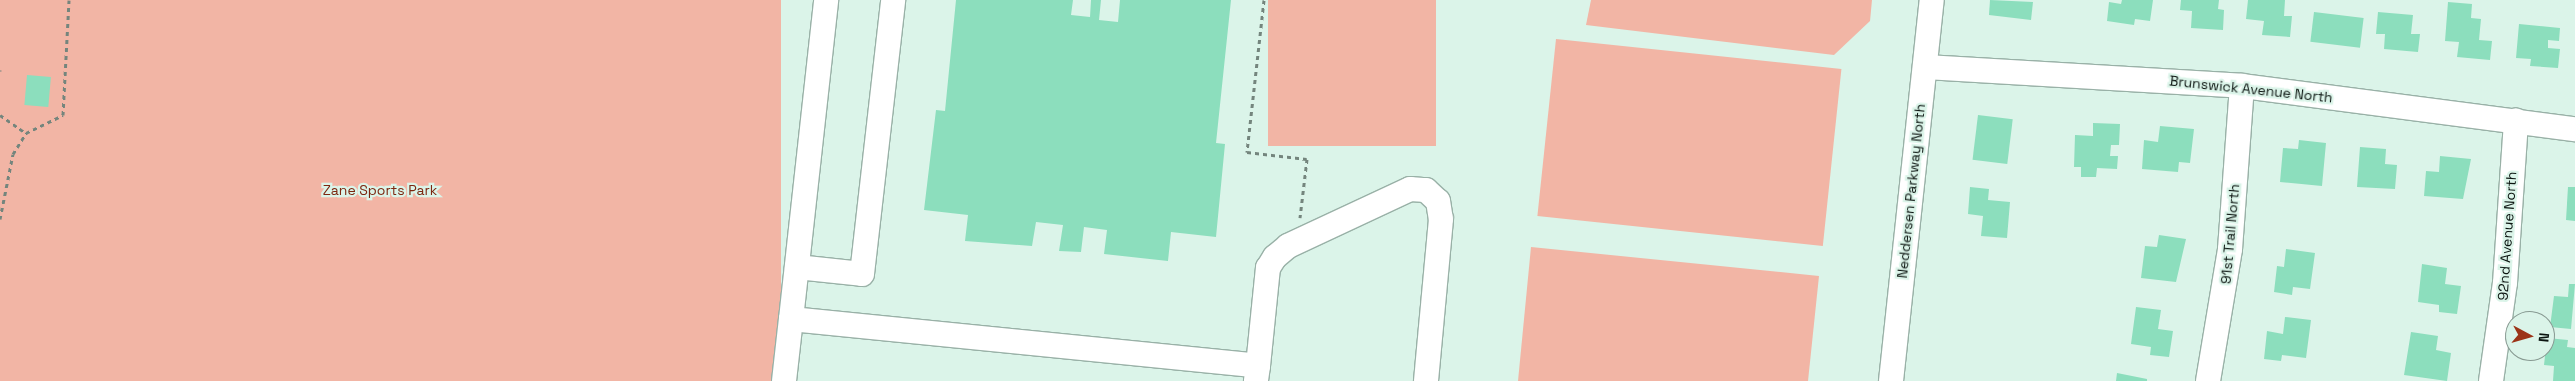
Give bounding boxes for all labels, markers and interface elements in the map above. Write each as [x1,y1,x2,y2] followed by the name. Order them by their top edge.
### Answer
[2168,72,2334,106] street label: Brunswick Avenue North
[1893,103,1929,279] street label: Neddersen Parkway North
[2494,171,2520,301] street label: 92nd Avenue North
[323,182,437,198] park label: Zane Sports Park
[2217,183,2243,285] street label: 91st Trail North
[2505,311,2555,361] north arrow
[2534,332,2553,343] text: N

